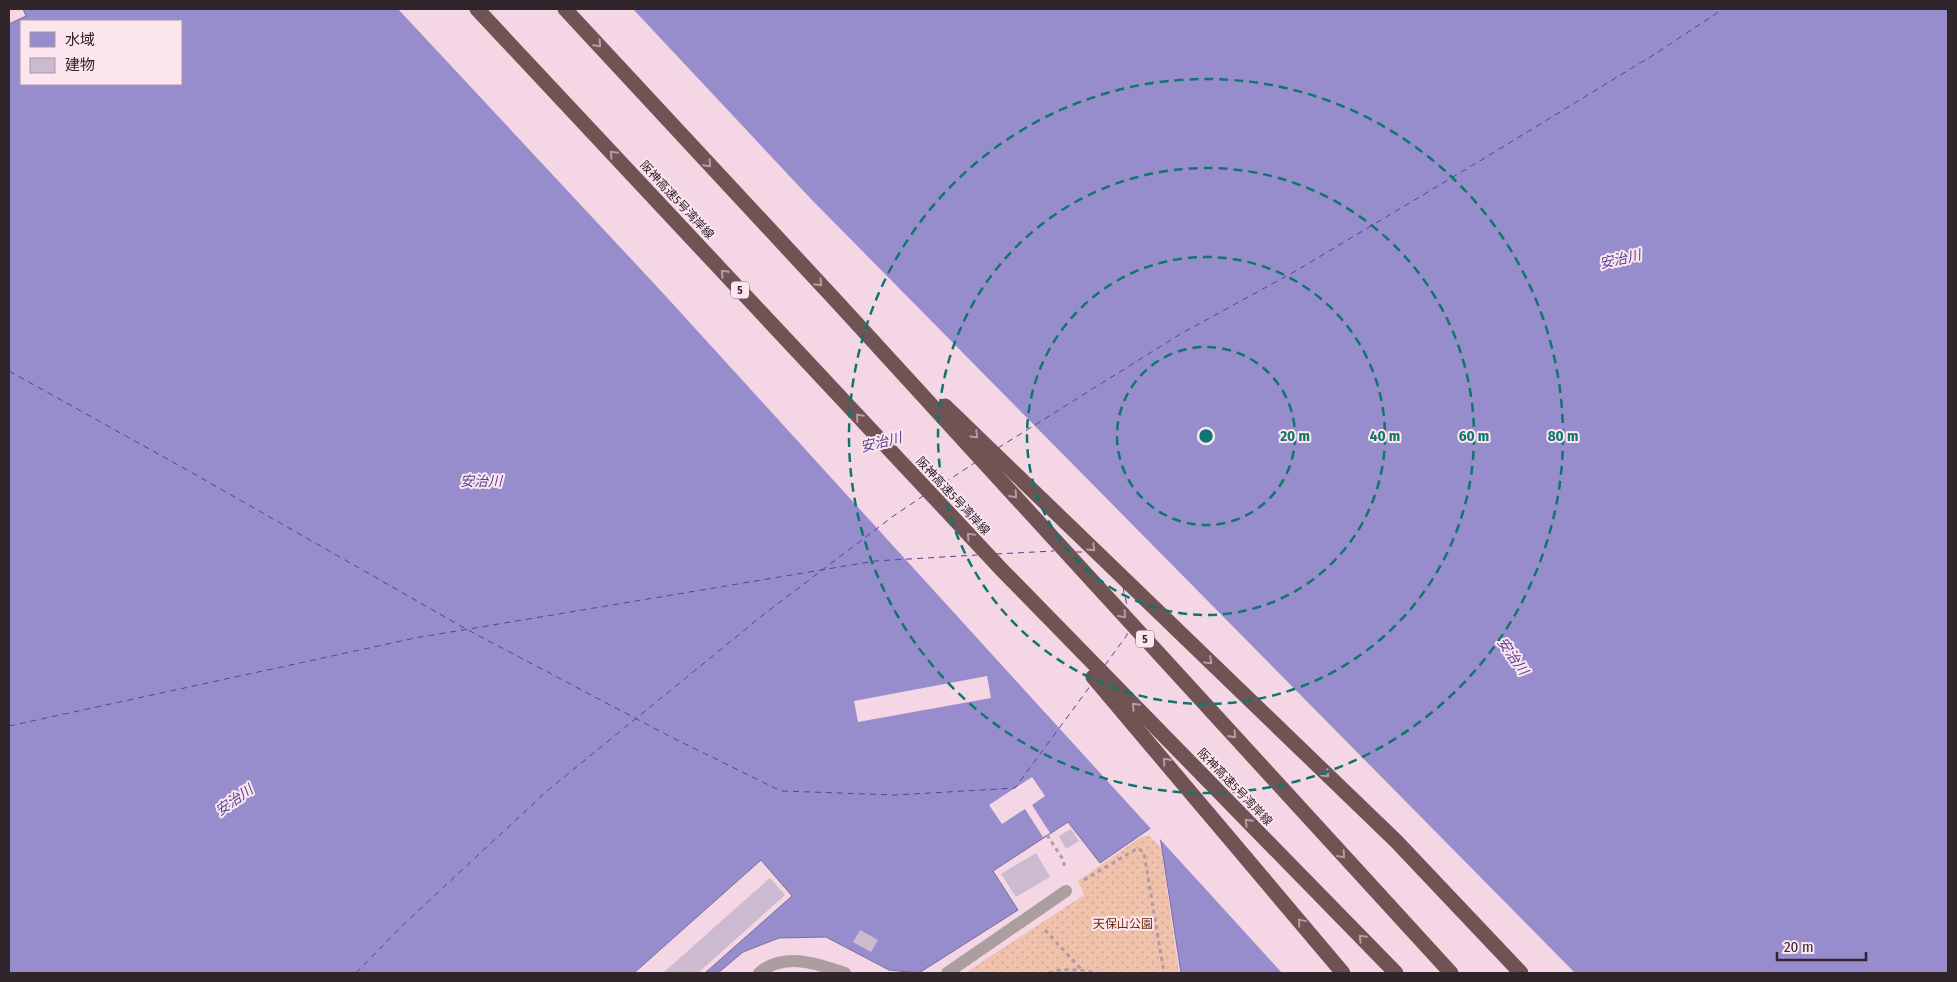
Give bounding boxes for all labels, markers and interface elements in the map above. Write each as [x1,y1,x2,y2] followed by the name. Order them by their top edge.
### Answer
[20,20,182,85] legend
[65,31,95,49] text: 水域
[592,39,601,48] one-way arrow
[65,56,95,74] text: 建物
[610,150,619,159] one-way arrow
[637,158,717,242] street label: 阪神高速5号湾岸線
[703,158,712,167] one-way arrow
[1598,246,1644,272] water label: 安治川
[721,269,730,278] one-way arrow
[813,277,822,286] one-way arrow
[731,282,749,298] road number: 5
[856,414,865,423] one-way arrow
[1197,427,1215,445] centre of rings
[1279,427,1310,445] text: 20 m
[1370,427,1400,445] text: 40 m
[1459,427,1489,445] text: 60 m
[1548,427,1578,445] text: 80 m
[859,429,905,456] water label: 安治川
[969,429,978,438] one-way arrow
[913,454,993,538] street label: 阪神高速5号湾岸線
[460,473,504,490] water label: 安治川
[1008,490,1017,499] one-way arrow
[967,532,976,541] one-way arrow
[1086,542,1095,551] one-way arrow
[1117,610,1126,619] one-way arrow
[1136,630,1154,648] road number: 5
[1494,634,1533,680] water label: 安治川
[1203,655,1212,664] one-way arrow
[1132,703,1141,712] one-way arrow
[1227,730,1236,739] one-way arrow
[1195,746,1275,828] street label: 阪神高速5号湾岸線
[1162,758,1171,767] one-way arrow
[1320,768,1329,777] one-way arrow
[212,780,258,819] water label: 安治川
[1245,819,1254,828] one-way arrow
[1336,850,1345,859] one-way arrow
[1093,917,1153,931] park label: 天保山公園
[1297,919,1306,928] one-way arrow
[1777,930,1866,962] scale bar
[1359,935,1368,944] one-way arrow
[1784,938,1814,956] text: 20 m

